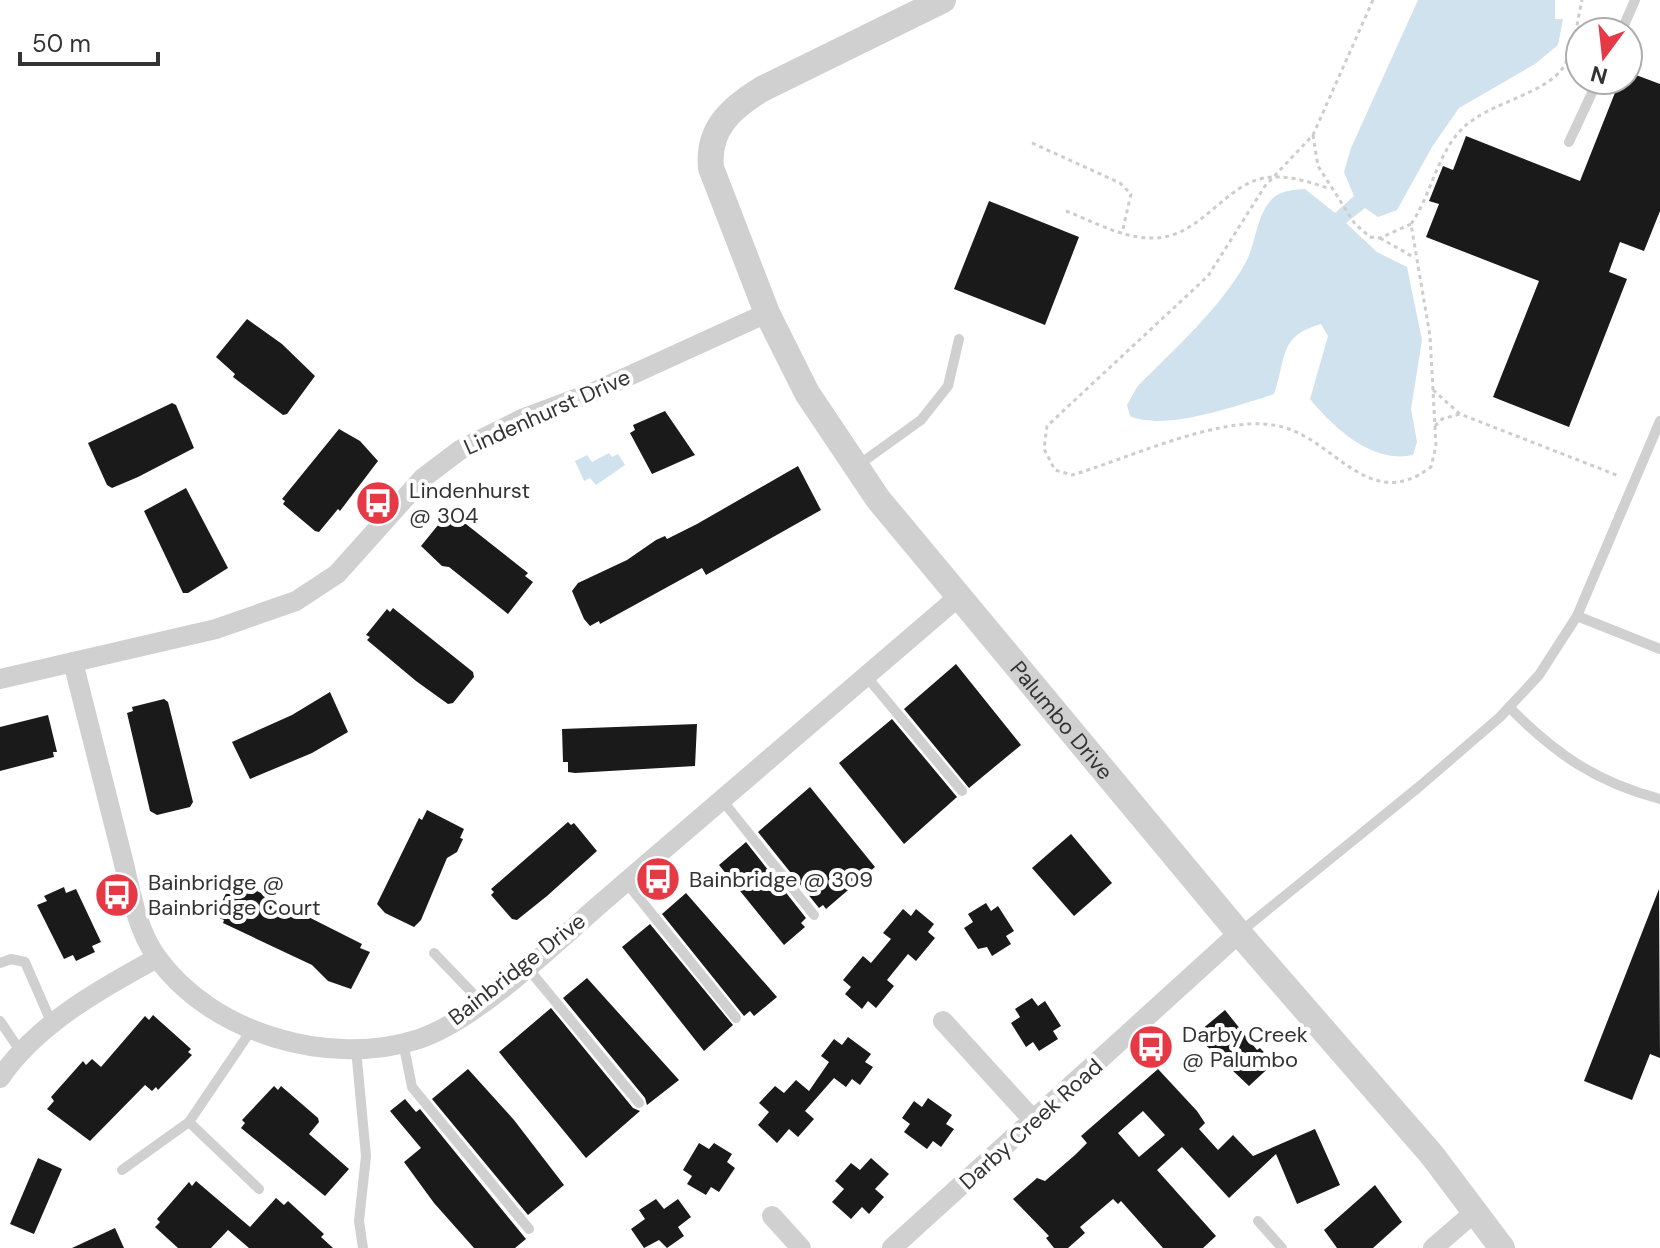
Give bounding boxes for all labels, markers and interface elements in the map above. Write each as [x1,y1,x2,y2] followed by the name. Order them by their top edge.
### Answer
[20,16,158,66] scale bar
[1564,16,1644,96] north arrow
[32,28,91,59] text: 50 m
[1587,59,1610,91] text: N
[459,362,635,462] street label: Lindenhurst Drive
[409,476,530,530] place label: Lindenhurst @ 304
[354,479,402,527] bus stop icon: Lindenhurst @ 304
[1004,655,1120,786] street label: Palumbo Drive
[634,855,682,903] bus stop icon: Bainbridge @ 309
[689,865,873,894] place label: Bainbridge @ 309
[148,868,321,922] place label: Bainbridge @ Bainbridge Court
[93,871,141,919] bus stop icon: Bainbridge @ Bainbridge Court
[443,906,591,1032] street label: Bainbridge Drive
[1182,1020,1308,1074] place label: Darby Creek @ Palumbo
[1127,1023,1175,1071] bus stop icon: Darby Creek @ Palumbo
[953,1052,1109,1196] street label: Darby Creek Road

